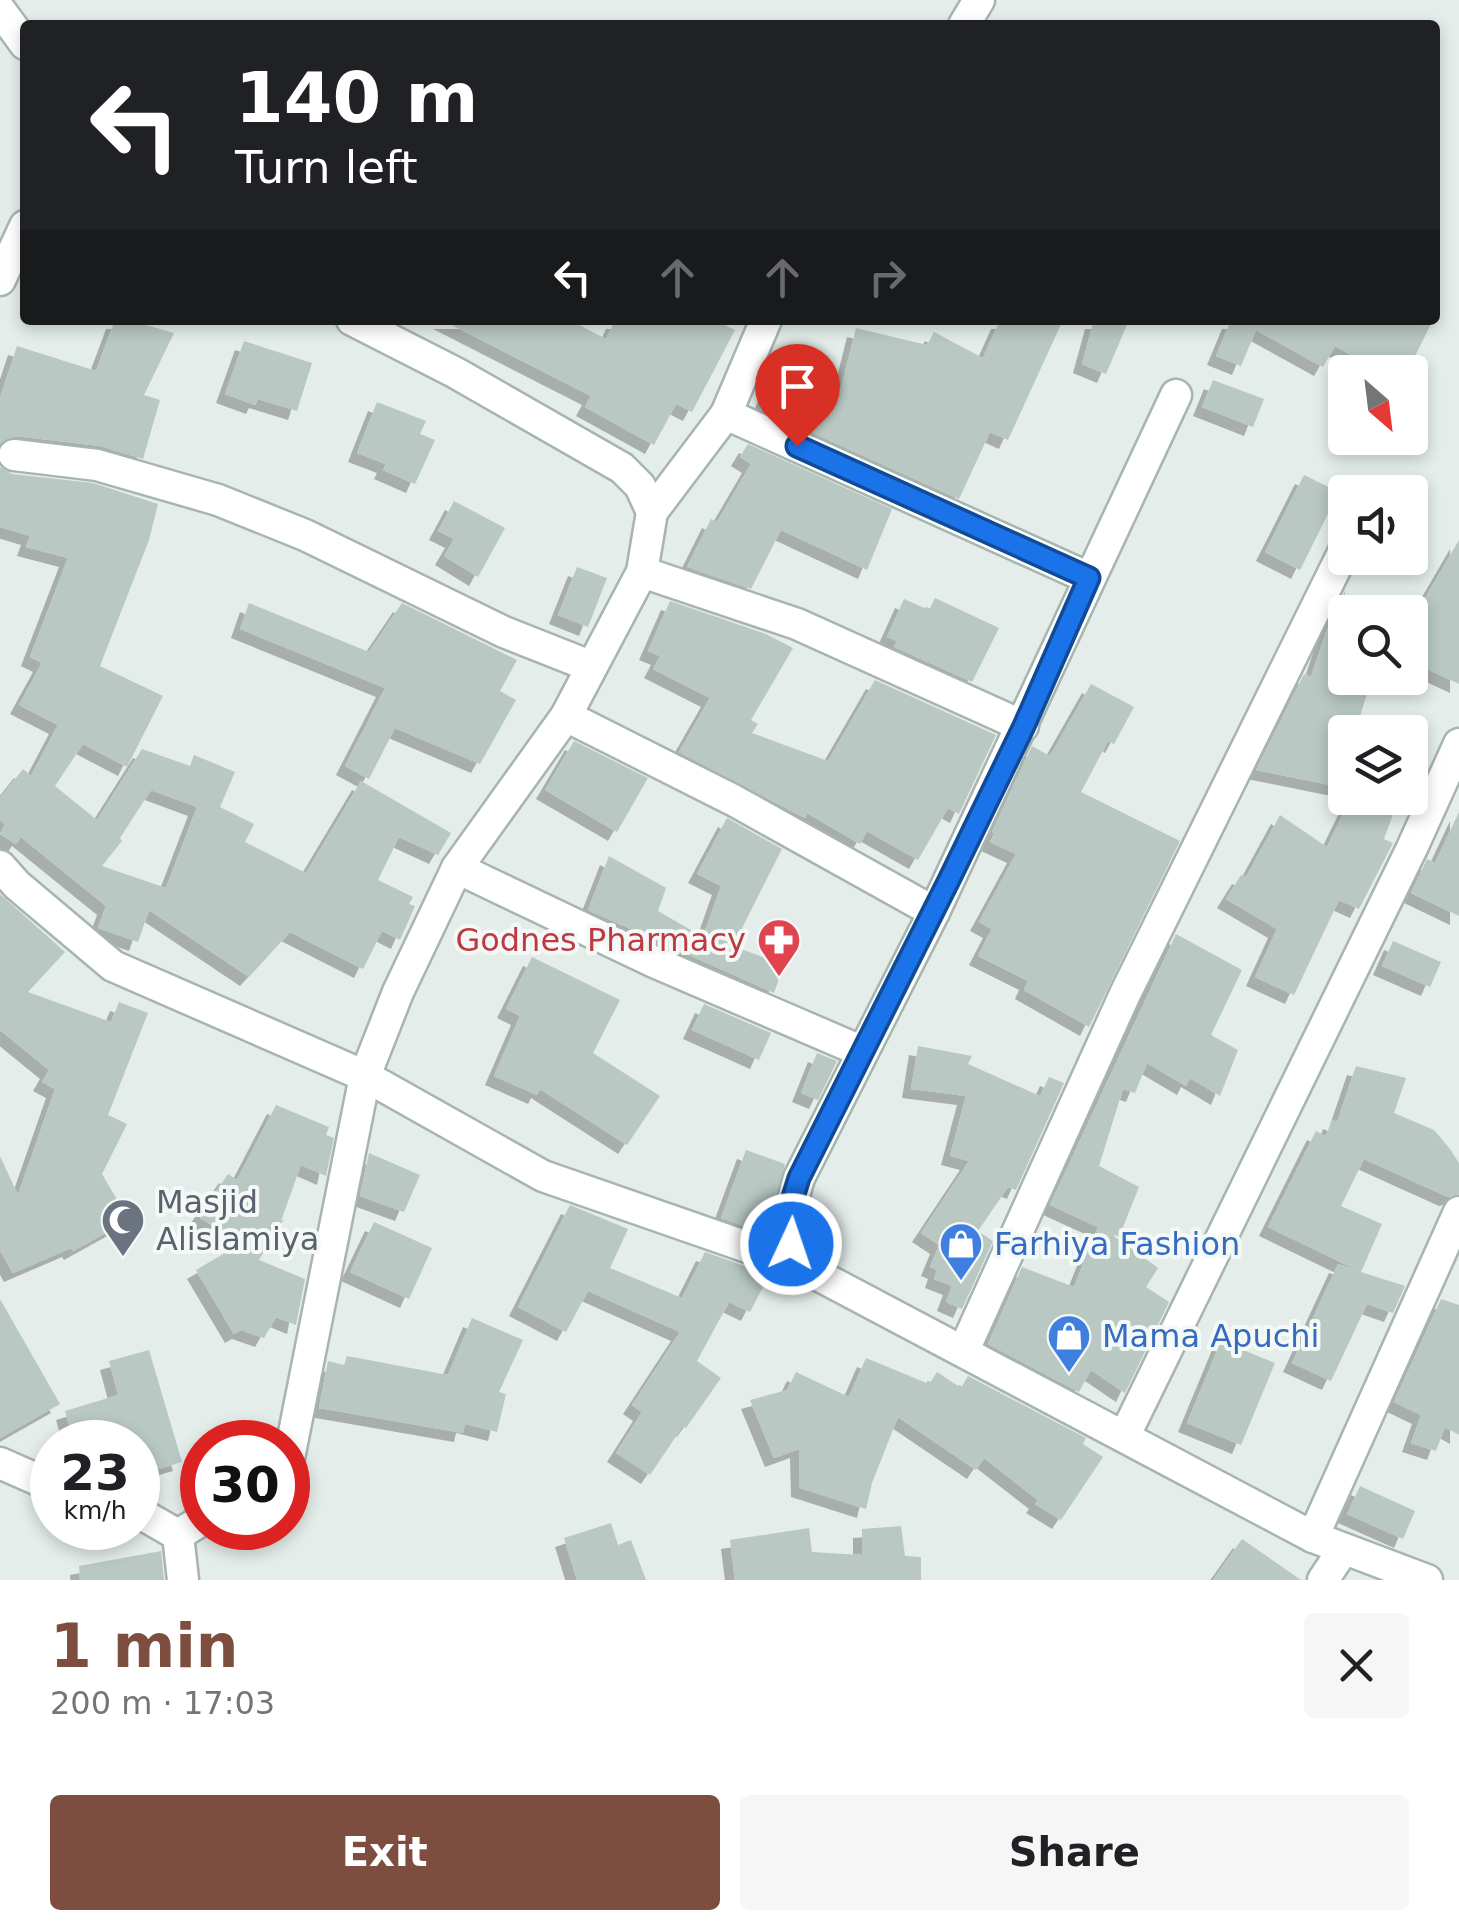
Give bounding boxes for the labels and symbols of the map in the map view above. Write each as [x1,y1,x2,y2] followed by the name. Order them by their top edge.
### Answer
[755,344,840,447] pin
[1328,355,1428,455] north arrow
[756,917,802,978] pharmacy icon: Godnes Pharmacy
[455,921,746,959] place label: Godnes Pharmacy
[156,1183,319,1258] place label: Masjid Alislamiya
[739,1192,843,1296] position arrow
[100,1197,146,1258] mosque icon: Masjid Alislamiya
[938,1221,984,1282] shop icon: Farhiya Fashion
[994,1225,1240,1263] place label: Farhiya Fashion
[1046,1313,1092,1374] shop icon: Mama Apuchi
[1102,1317,1319,1355] place label: Mama Apuchi
[180,1420,310,1550] speed limit sign: 30

